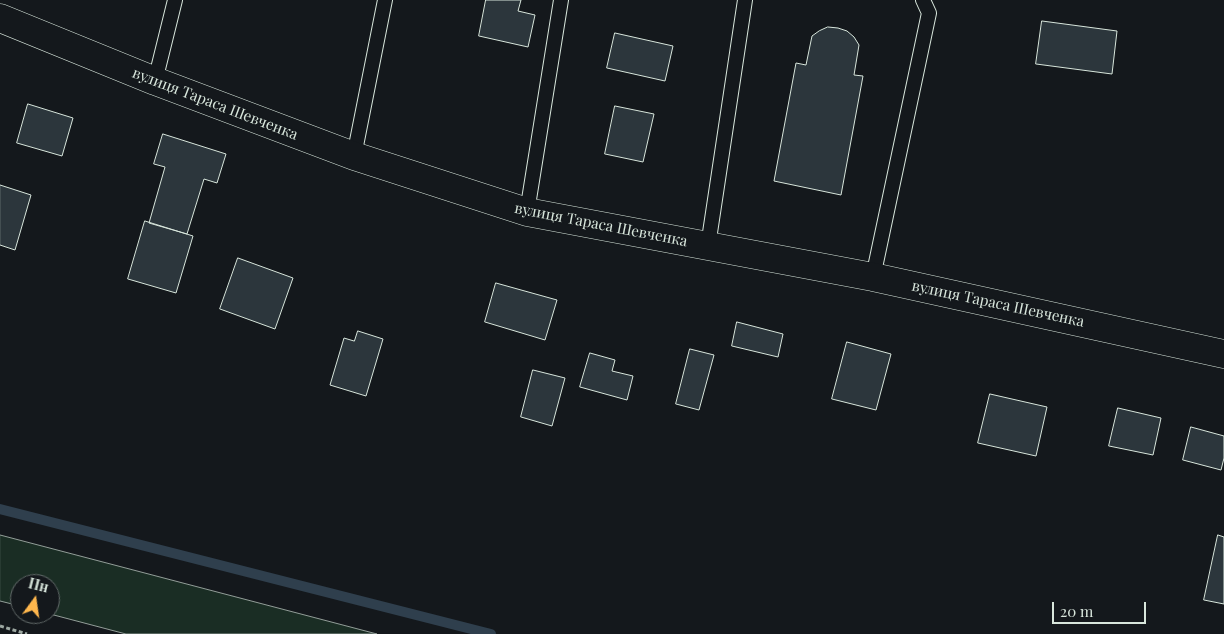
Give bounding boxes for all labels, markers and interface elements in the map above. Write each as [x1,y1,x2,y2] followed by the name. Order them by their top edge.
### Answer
[130,64,300,144] street label: вулиця Тараса Шевченка
[513,199,689,251] street label: вулиця Тараса Шевченка
[910,277,1086,331] street label: вулиця Тараса Шевченка
[26,573,51,597] text: Пн
[10,574,60,624] north arrow
[1054,592,1148,624] scale bar
[1060,601,1093,621] text: 20 m

